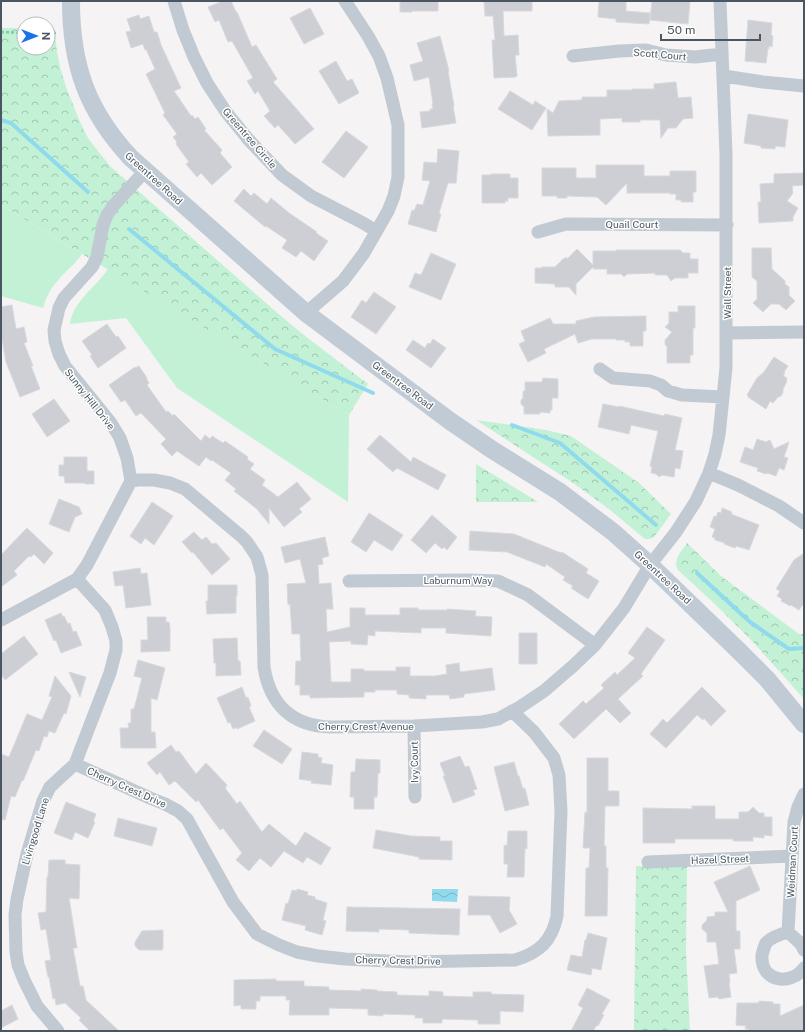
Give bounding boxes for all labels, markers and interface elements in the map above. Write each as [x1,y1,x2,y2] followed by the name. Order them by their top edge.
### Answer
[16,16,56,56] north arrow
[661,16,760,42] scale bar
[667,23,695,37] text: 50 m
[40,32,52,40] text: N
[633,46,687,62] street label: Scott Court
[220,105,280,171] street label: Greentree Circle
[123,149,185,207] street label: Greentree Road
[606,218,659,230] street label: Quail Court
[721,267,733,319] street label: Wall Street
[370,358,436,412] street label: Greentree Road
[62,366,118,432] street label: Sunny Hill Drive
[632,548,694,606] street label: Greentree Road
[423,574,493,586] street label: Laburnum Way
[318,720,414,732] street label: Cherry Crest Avenue
[408,741,420,783] street label: Ivy Court
[85,764,169,810] street label: Cherry Crest Drive
[19,795,51,866] street label: Livingood Lane
[784,826,800,898] street label: Weidman Court
[691,852,749,866] street label: Hazel Street
[355,953,441,967] street label: Cherry Crest Drive

